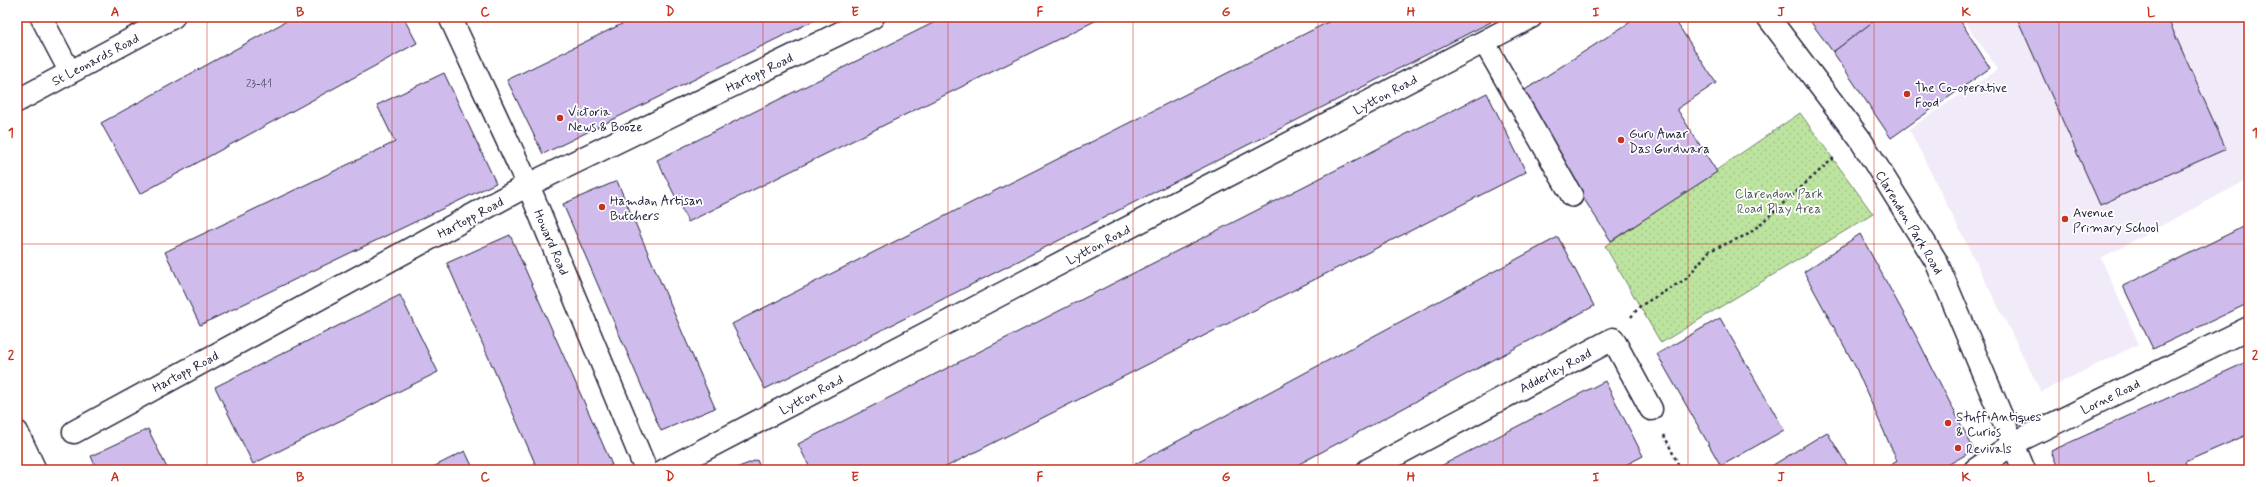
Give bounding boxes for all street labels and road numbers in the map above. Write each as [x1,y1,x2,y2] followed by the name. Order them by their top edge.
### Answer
[49,30,142,90] street label: St Leonards Road
[723,50,796,97] street label: Hartopp Road
[1351,71,1421,119] street label: Lytton Road
[1871,168,1946,278] street label: Clarendon Park Road
[435,194,507,243] street label: Hartopp Road
[529,207,572,278] street label: Howard Road
[1064,221,1134,269] street label: Lytton Road
[1517,345,1595,397] street label: Adderley Road
[150,348,222,397] street label: Hartopp Road
[777,371,847,419] street label: Lytton Road
[2078,376,2143,419] street label: Lorne Road

